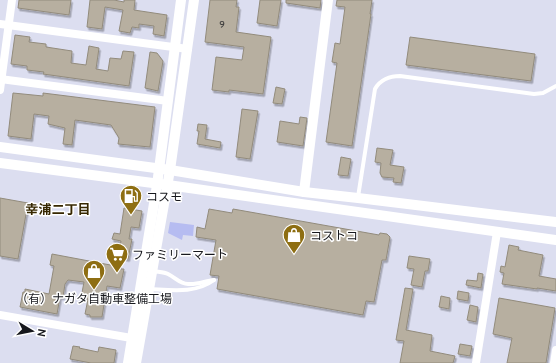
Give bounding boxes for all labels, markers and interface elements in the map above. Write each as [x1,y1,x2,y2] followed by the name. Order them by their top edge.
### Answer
[219,18,225,31] house number: 9
[118,183,144,216] fuel station icon: コスモ
[146,189,182,204] place label: コスモ
[25,201,91,217] district label: 幸浦二丁目
[281,222,307,255] shop icon: コストコ
[310,228,358,243] place label: コストコ
[104,241,130,274] supermarket icon: ファミリーマート
[132,247,228,262] place label: ファミリーマート
[81,258,107,291] shop icon: （有）ナガタ自動車整備工場
[16,291,172,306] place label: （有）ナガタ自動車整備工場
[12,311,52,351] north arrow
[34,328,49,338] text: N

